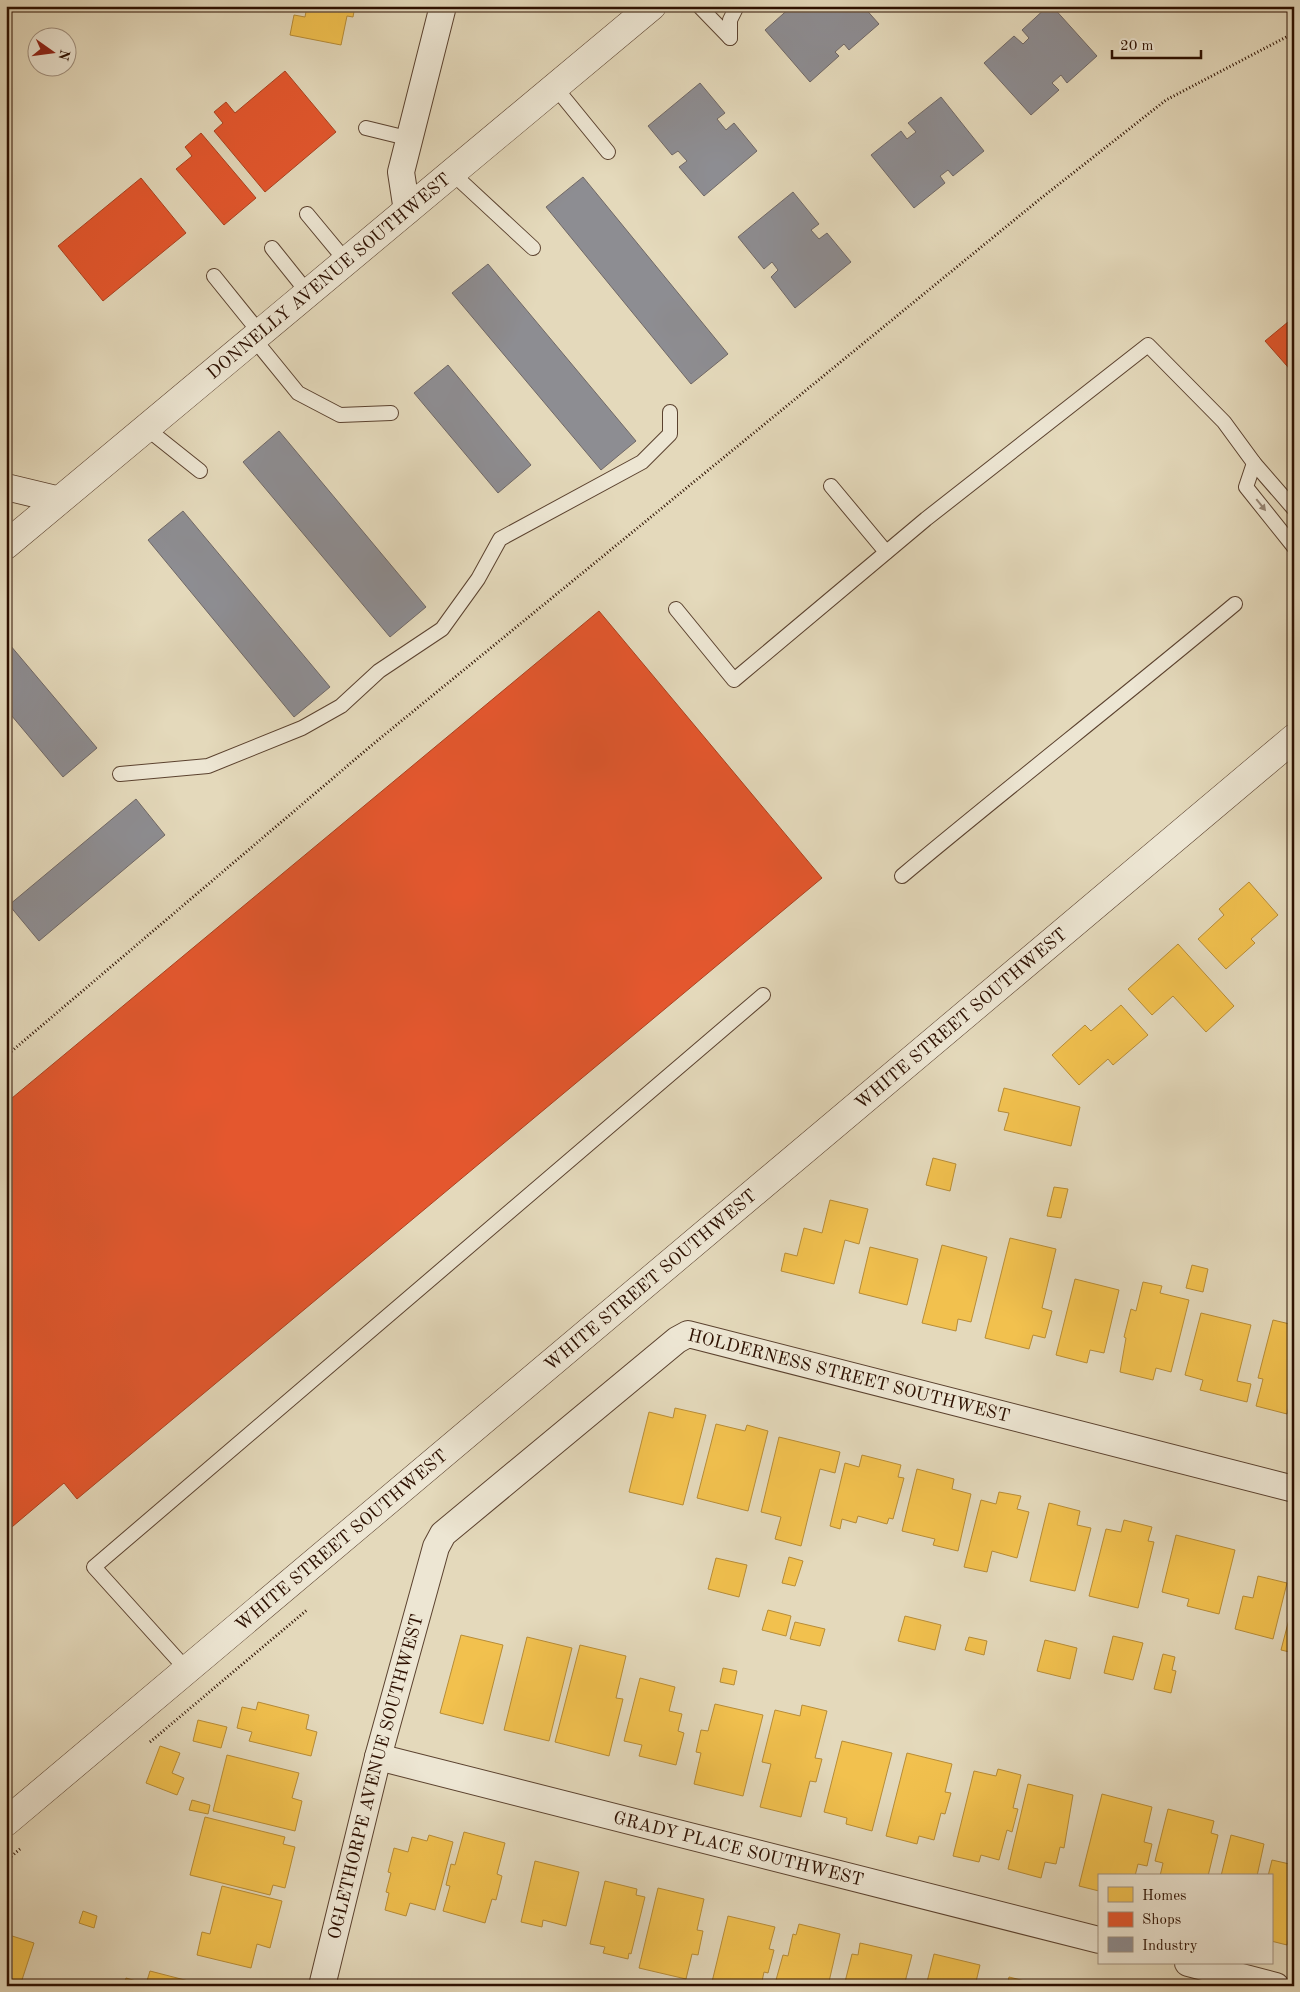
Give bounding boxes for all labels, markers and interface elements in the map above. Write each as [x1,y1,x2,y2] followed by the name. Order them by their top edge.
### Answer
[28,28,78,78] north arrow
[1112,28,1201,60] scale bar
[1120,39,1154,54] text: 20 m
[55,48,72,62] text: N
[204,170,454,383] street label: DONNELLY AVENUE SOUTHWEST
[1255,498,1266,511] one-way arrow
[852,925,1071,1113] street label: WHITE STREET SOUTHWEST
[542,1187,760,1375] street label: WHITE STREET SOUTHWEST
[686,1326,1012,1426] street label: HOLDERNESS STREET SOUTHWEST
[232,1447,451,1635] street label: WHITE STREET SOUTHWEST
[326,1612,427,1941] street label: OGLETHORPE AVENUE SOUTHWEST
[611,1809,865,1890] street label: GRADY PLACE SOUTHWEST
[1098,1874,1272,1964] legend
[1142,1889,1187,1904] text: Homes
[1142,1913,1181,1928] text: Shops
[1142,1939,1198,1954] text: Industry

